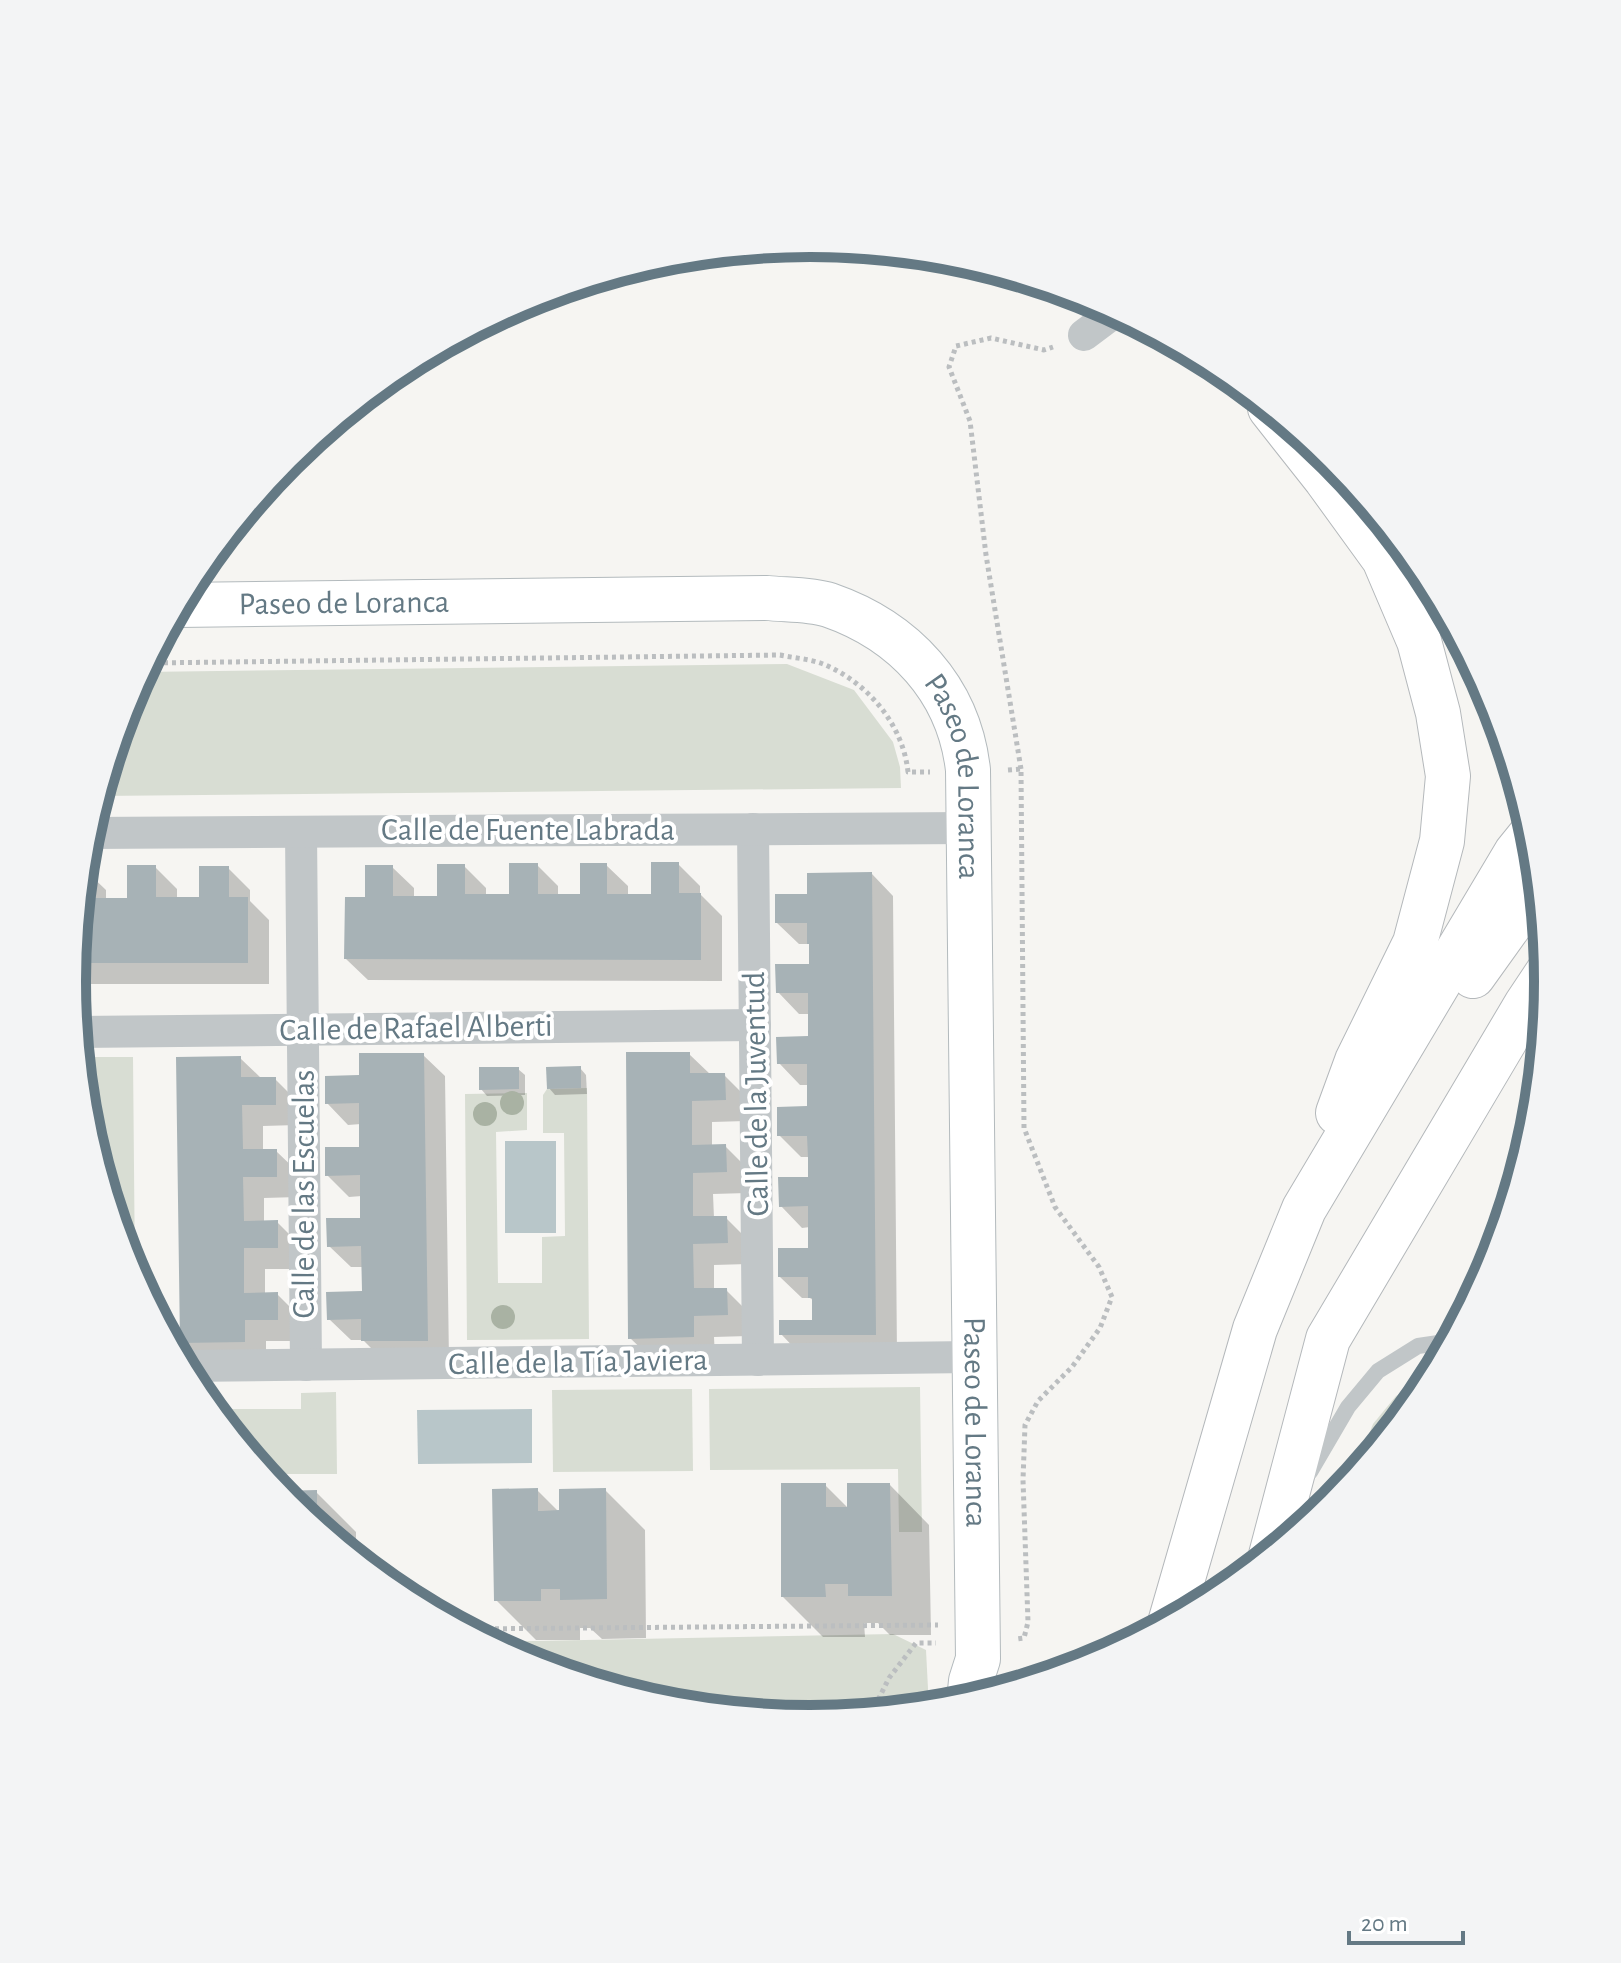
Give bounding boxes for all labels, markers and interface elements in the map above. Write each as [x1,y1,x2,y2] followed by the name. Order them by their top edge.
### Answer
[238,586,450,620] street label: Paseo de Loranca
[918,668,985,880] street label: Paseo de Loranca
[381,814,675,846] street label: Calle de Fuente Labrada
[738,971,774,1217] street label: Calle de la Juventud
[279,1010,553,1046] street label: Calle de Rafael Alberti
[288,1070,320,1318] street label: Calle de las Escuelas
[958,1317,993,1528] street label: Paseo de Loranca
[448,1344,708,1380] street label: Calle de la Tía Javiera
[1349,1895,1463,1945] scale bar
[1361,1912,1408,1936] text: 20 m

